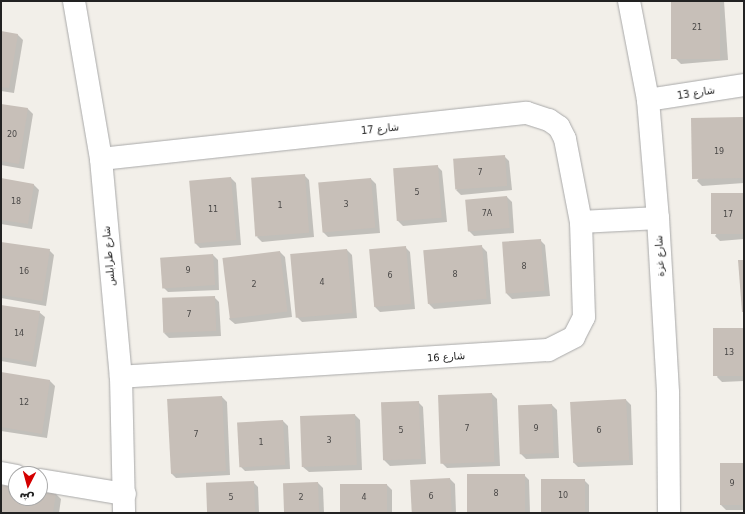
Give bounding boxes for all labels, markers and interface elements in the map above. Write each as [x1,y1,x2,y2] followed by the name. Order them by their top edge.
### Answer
[692,23,702,33] house number: 21
[676,84,716,102] street label: شارع 13
[360,121,400,137] street label: شارع 17
[7,130,17,140] house number: 20
[714,147,724,157] house number: 19
[477,168,483,178] house number: 7
[414,188,420,198] house number: 5
[11,197,21,207] house number: 18
[343,200,349,210] house number: 3
[277,201,283,211] house number: 1
[208,205,218,215] house number: 11
[482,209,492,219] house number: 7A
[723,210,733,220] house number: 17
[100,225,118,287] street label: شارع طرابلس
[653,235,667,277] street label: شارع غزة
[521,262,527,272] house number: 8
[185,266,191,276] house number: 9
[19,267,29,277] house number: 16
[452,270,458,280] house number: 8
[387,271,393,281] house number: 6
[319,278,325,288] house number: 4
[251,280,257,290] house number: 2
[186,310,192,320] house number: 7
[14,329,24,339] house number: 14
[724,348,734,358] house number: 13
[427,350,465,364] street label: شارع 16
[19,398,29,408] house number: 12
[464,424,470,434] house number: 7
[533,424,539,434] house number: 9
[398,426,404,436] house number: 5
[596,426,602,436] house number: 6
[193,430,199,440] house number: 7
[326,436,332,446] house number: 3
[258,438,264,448] house number: 1
[8,466,48,506] north arrow
[729,479,735,489] house number: 9
[493,489,499,499] house number: 8
[19,490,35,505] text: ش
[558,491,568,501] house number: 10
[428,492,434,502] house number: 6
[228,493,234,503] house number: 5
[298,493,304,503] house number: 2
[361,493,367,503] house number: 4

